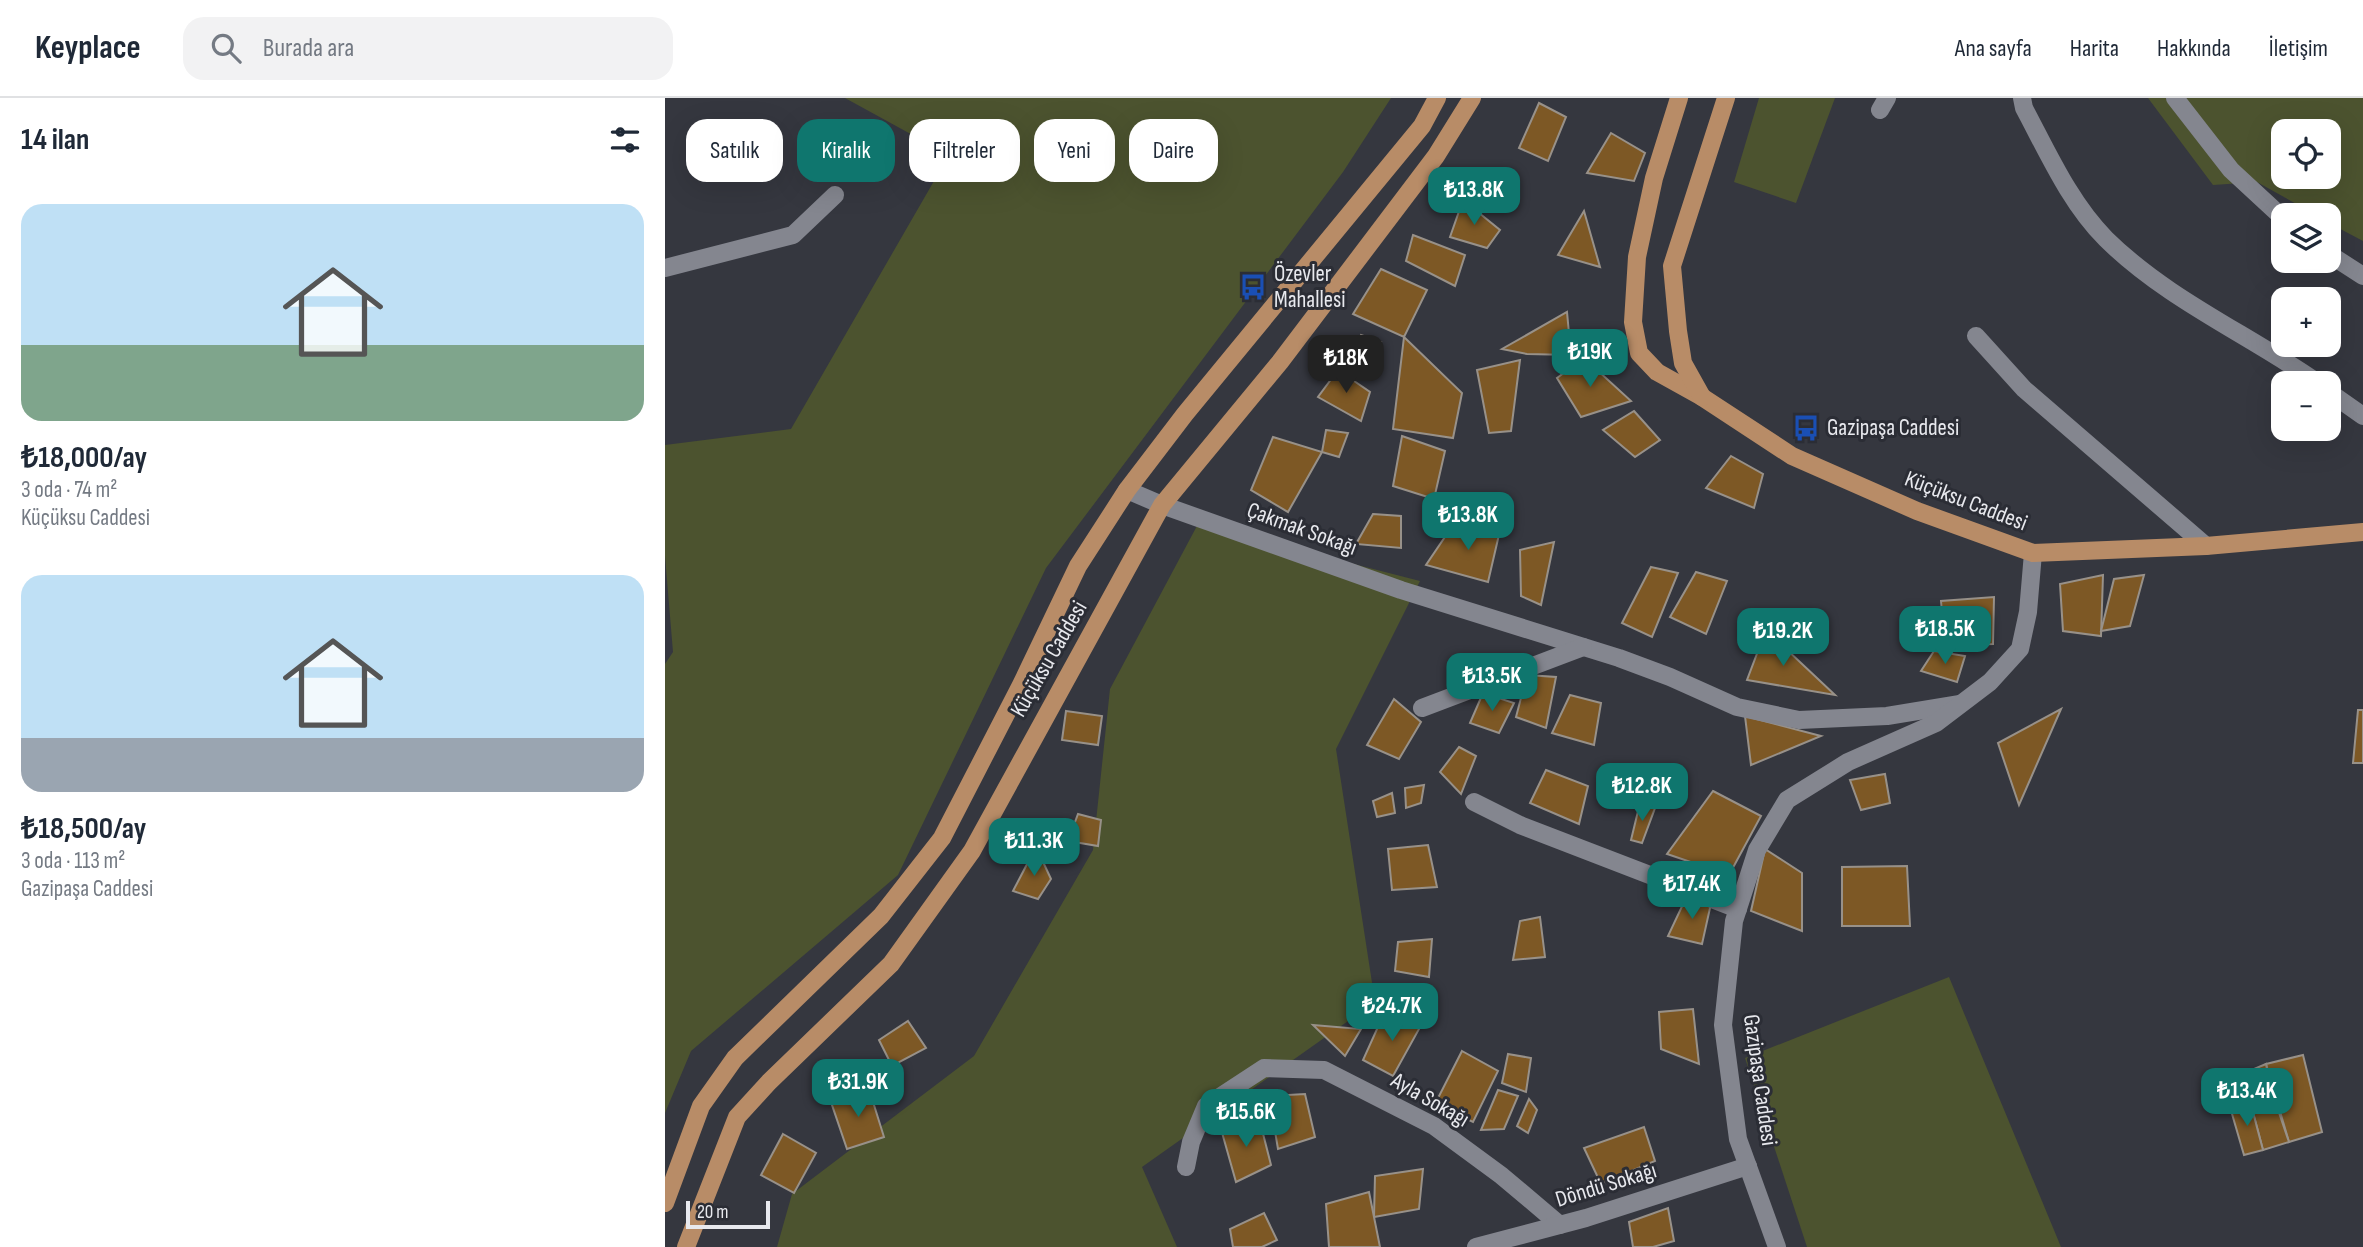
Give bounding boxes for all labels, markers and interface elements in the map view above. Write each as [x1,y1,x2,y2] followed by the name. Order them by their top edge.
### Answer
[183,17,673,80] search box
[35,28,141,68] text: Keyplace
[207,29,245,67] icon: search
[263,33,354,64] text: Burada ara
[1955,34,2032,63] text: Ana sayfa
[2070,34,2119,63] text: Harita
[2157,34,2231,63] text: Hakkında
[2269,34,2328,63] text: İletişim
[686,119,783,182] chip: Satılık
[797,119,895,182] chip: Kiralık
[909,119,1020,182] chip: Filtreler
[1034,119,1115,182] chip: Yeni
[1129,119,1218,182] chip: Daire
[2271,119,2341,441] map controls
[2271,119,2341,189] button: locate
[606,121,644,159] icon: filters
[21,122,89,158] text: 14 ilan
[1417,167,1531,227] pin: ₺13.8K
[1444,176,1504,204] text: ₺13.8K
[2271,203,2341,273] button: layers
[270,249,396,375] icon: home
[1274,260,1346,314] place label: Özevler Mahallesi
[1238,272,1268,302] bus stop icon: Özevler Mahallesi
[2271,287,2341,357] button: +
[1549,330,1631,389] pin: ₺19K
[1305,336,1387,395] pin: ₺18K
[1568,338,1612,366] text: ₺19K
[1324,344,1368,372] text: ₺18K
[2271,371,2341,441] button: −
[1791,413,1821,443] bus stop icon: Gazipaşa Caddesi
[1827,414,1959,442] place label: Gazipaşa Caddesi
[21,440,147,476] text: ₺18,000/ay
[1901,465,2031,537] street label: Küçüksu Caddesi
[21,476,117,504] text: 3 oda · 74 m²
[1411,492,1525,552] pin: ₺13.8K
[1243,496,1361,562] street label: Çakmak Sokağı
[1438,501,1498,529] text: ₺13.8K
[21,504,150,532] text: Küçüksu Caddesi
[1005,596,1093,722] street label: Küçüksu Caddesi
[1888,606,2002,666] pin: ₺18.5K
[1726,608,1840,668] pin: ₺19.2K
[1915,615,1975,643] text: ₺18.5K
[1753,617,1813,645] text: ₺19.2K
[270,620,396,746] icon: home
[1435,654,1549,713] pin: ₺13.5K
[1462,662,1522,690] text: ₺13.5K
[1585,764,1699,823] pin: ₺12.8K
[1612,772,1672,800] text: ₺12.8K
[21,811,146,847] text: ₺18,500/ay
[977,818,1091,878] pin: ₺11.3K
[1005,827,1063,855] text: ₺11.3K
[21,847,126,875] text: 3 oda · 113 m²
[1635,862,1749,921] pin: ₺17.4K
[1663,870,1721,898] text: ₺17.4K
[21,875,153,903] text: Gazipaşa Caddesi
[1335,984,1449,1043] pin: ₺24.7K
[1362,992,1422,1020] text: ₺24.7K
[1737,1013,1783,1147] street label: Gazipaşa Caddesi
[801,1060,915,1119] pin: ₺31.9K
[1385,1066,1474,1134] street label: Ayla Sokağı
[828,1068,888,1096] text: ₺31.9K
[2190,1068,2304,1128] pin: ₺13.4K
[2217,1077,2277,1105] text: ₺13.4K
[1189,1090,1303,1149] pin: ₺15.6K
[1216,1098,1276,1126] text: ₺15.6K
[1552,1156,1660,1214] street label: Döndü Sokağı
[686,1198,770,1230] scale bar
[697,1201,729,1224] text: 20 m

